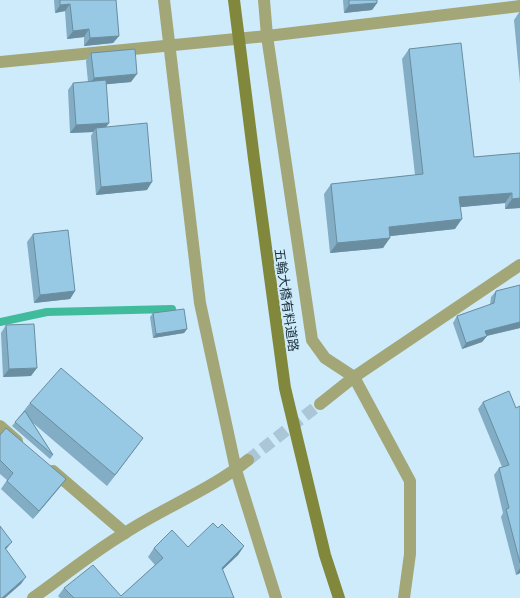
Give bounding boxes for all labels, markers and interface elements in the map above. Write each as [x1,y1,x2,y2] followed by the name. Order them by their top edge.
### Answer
[272,248,301,353] street label: 五輪大橋有料道路

